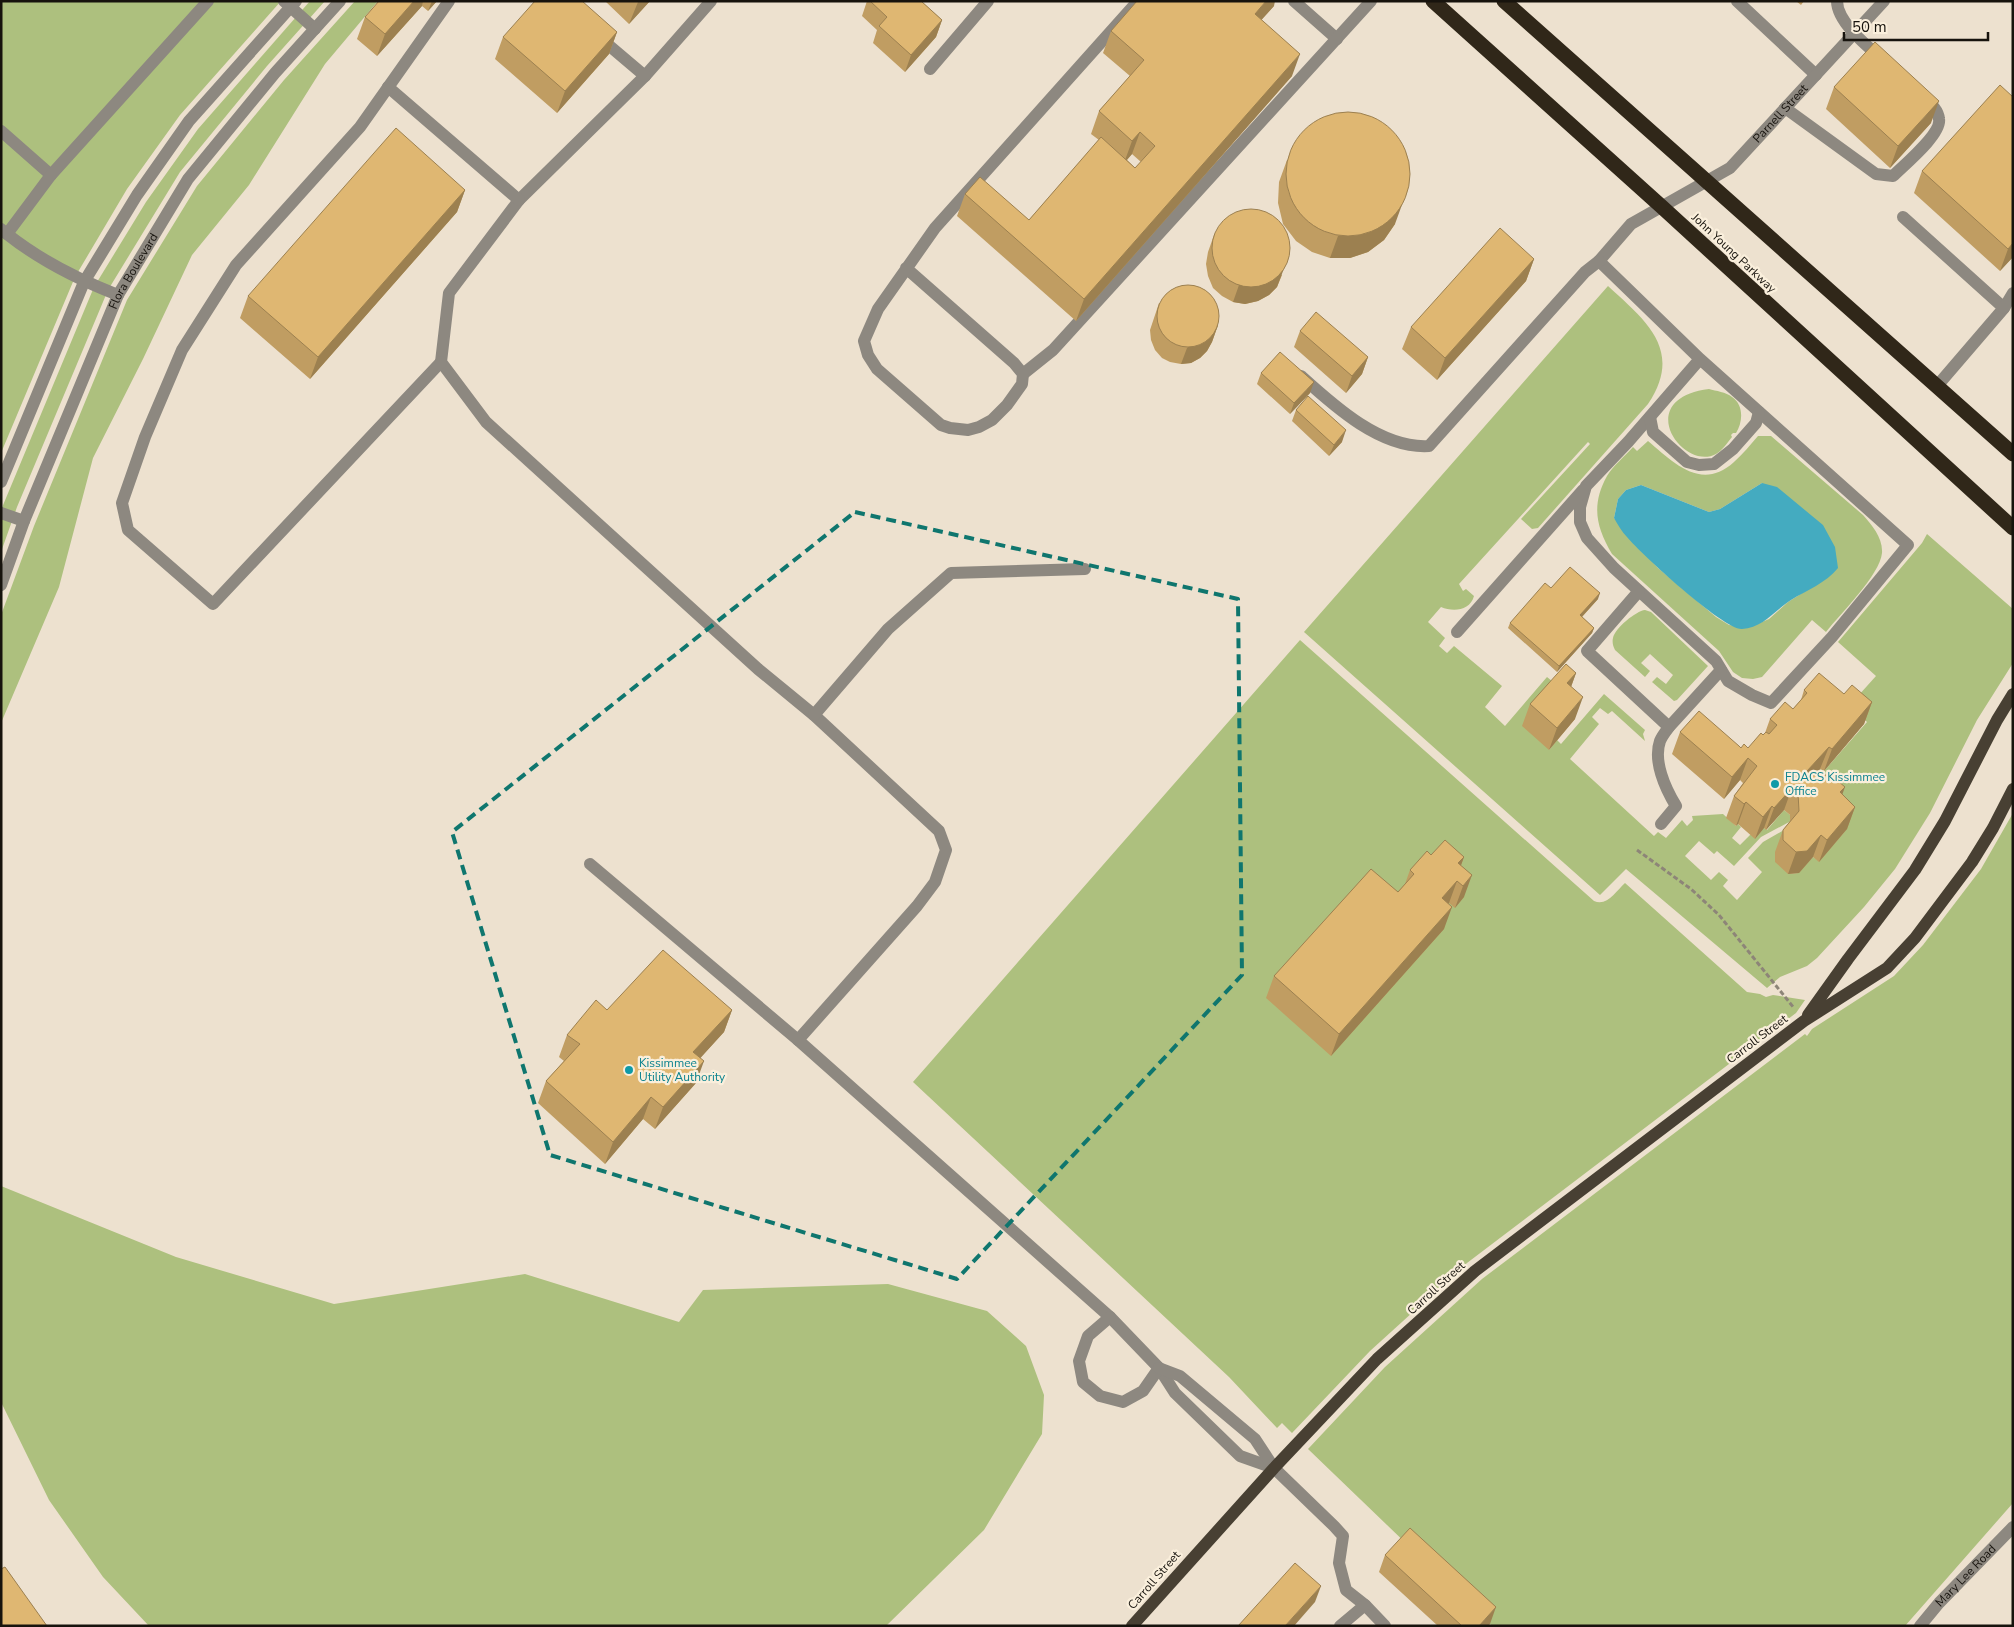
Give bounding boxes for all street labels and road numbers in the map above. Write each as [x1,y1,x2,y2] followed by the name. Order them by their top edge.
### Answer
[1749,80,1812,146] street label: Parnell Street
[1688,209,1780,297] street label: John Young Parkway
[105,230,162,311] street label: Flora Boulevard
[1723,1010,1791,1067] street label: Carroll Street
[1404,1257,1469,1318] street label: Carroll Street
[1932,1541,2000,1610] street label: Mary Lee Road
[1124,1547,1184,1613] street label: Carroll Street

